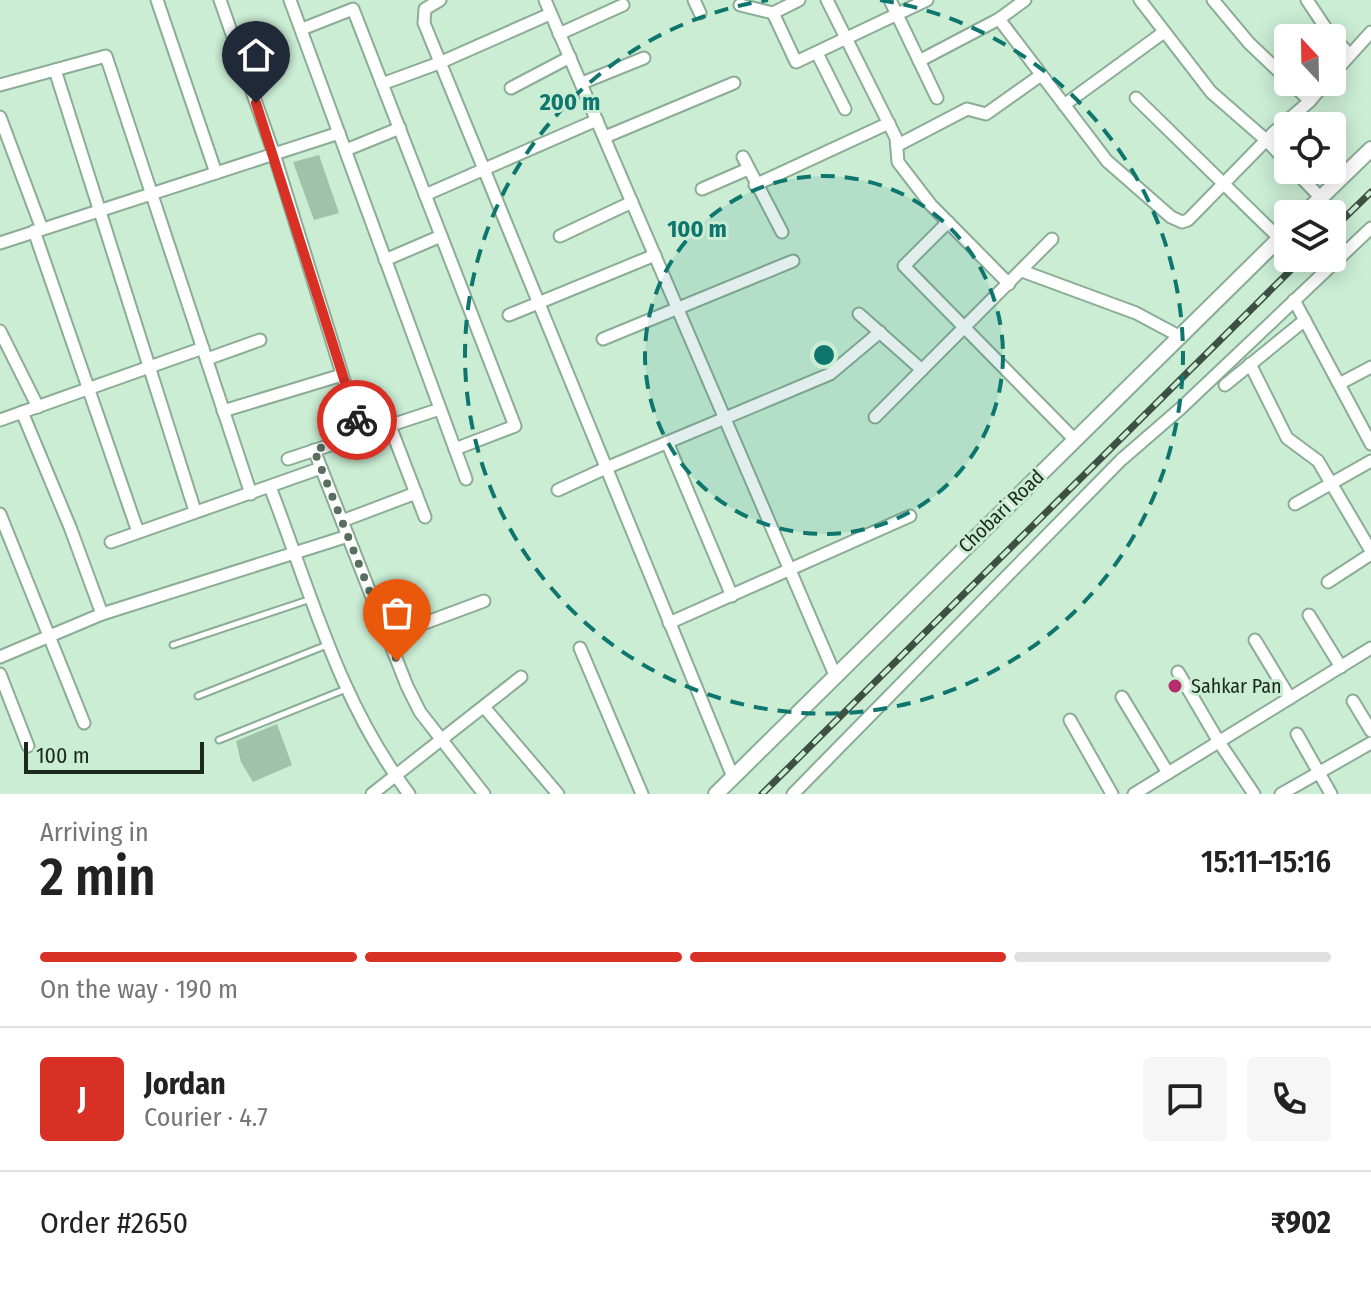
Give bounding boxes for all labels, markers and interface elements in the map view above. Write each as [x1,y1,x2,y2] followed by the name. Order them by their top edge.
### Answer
[222,21,290,103] pin
[1274,24,1346,96] north arrow
[1274,24,1346,272] map controls
[234,33,278,77] icon: home
[539,88,600,116] text: 200 m
[1274,112,1346,184] button: locate
[1274,200,1346,272] button: layers
[667,215,727,243] text: 100 m
[810,341,838,369] centre of rings
[317,380,397,460] courier
[335,398,379,442] icon: bike
[953,464,1049,558] street label: Chobari Road
[363,579,431,661] pin
[375,591,419,635] icon: bag
[1191,674,1282,698] place label: Sahkar Pan
[1166,677,1184,695] marker: Sahkar Pan
[24,738,204,774] scale bar
[36,742,90,769] text: 100 m
[40,817,149,848] text: Arriving in
[1201,844,1331,880] text: 15:11–15:16
[40,846,156,909] text: 2 min
[40,974,238,1005] text: On the way · 190 m
[1143,1057,1227,1141] button: chat
[1247,1057,1331,1141] button: phone
[144,1066,226,1102] text: Jordan
[78,1081,86,1117] text: J
[144,1102,268,1133] text: Courier · 4.7
[40,1205,188,1241] text: Order #2650
[1271,1205,1331,1241] text: ₹902

